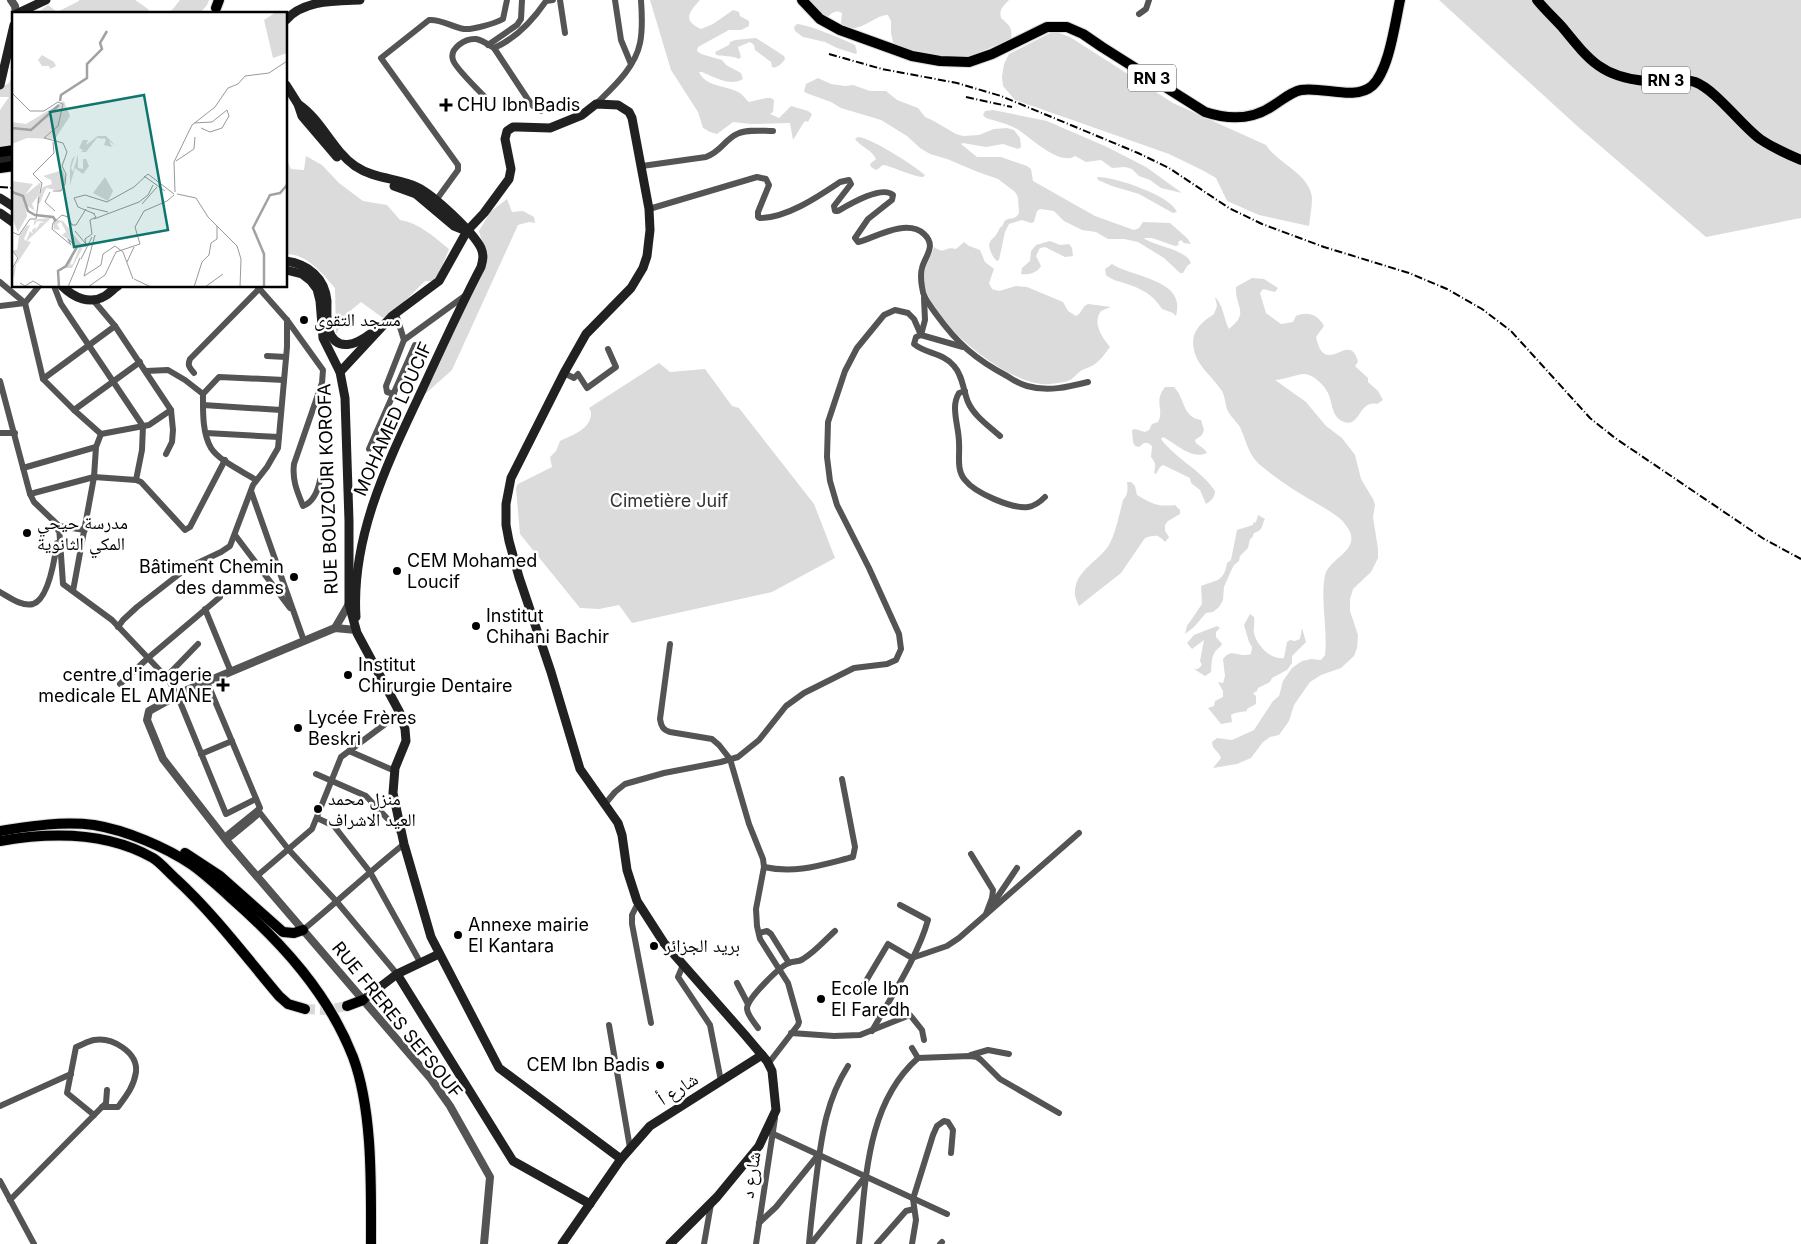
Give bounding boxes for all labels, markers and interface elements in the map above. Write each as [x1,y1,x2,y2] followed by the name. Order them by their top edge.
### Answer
[12,12,288,288] inset map
[1128,64,1176,92] road number: RN 3
[1642,66,1690,94] road number: RN 3
[457,94,580,115] place label: CHU Ibn Badis
[439,98,453,112] marker: CHU Ibn Badis
[314,309,401,331] place label: مسجد التقوى
[298,314,310,326] marker: مسجد التقوى
[349,339,436,499] street label: MOHAMED LOUCIF
[313,383,342,595] street label: RUE BOUZOURI KOROFA
[610,490,729,511] park label: Cimetière Juif
[37,512,128,559] place label: مدرسة حيحي المكي الثانوية
[21,527,33,539] marker: مدرسة حيحي المكي الثانوية
[407,550,537,592] place label: CEM Mohamed Loucif
[139,556,284,598] place label: Bâtiment Chemin des dammes
[391,565,403,577] marker: CEM Mohamed Loucif
[288,571,300,583] marker: Bâtiment Chemin des dammes
[486,605,609,647] place label: Institut Chihani Bachir
[470,620,482,632] marker: Institut Chihani Bachir
[358,654,513,696] place label: Institut Chirurgie Dentaire
[38,664,212,706] place label: centre d'imagerie medicale EL AMANE
[342,669,354,681] marker: Institut Chirurgie Dentaire
[216,678,230,692] marker: centre d'imagerie medicale EL AMANE
[308,707,417,749] place label: Lycée Frères Beskri
[292,722,304,734] marker: Lycée Frères Beskri
[328,788,416,830] place label: منزل محمد العيد الاشراف
[312,803,324,815] marker: منزل محمد العيد الاشراف
[468,914,589,956] place label: Annexe mairie El Kantara
[452,929,464,941] marker: Annexe mairie El Kantara
[663,935,740,957] place label: بريد الجزائر
[328,937,467,1102] street label: RUE FRERES SEFSOUF
[648,940,660,952] marker: بريد الجزائر
[831,978,910,1020] place label: Ecole Ibn El Faredh
[815,993,827,1005] marker: Ecole Ibn El Faredh
[526,1054,650,1075] place label: CEM Ibn Badis
[654,1059,666,1071] marker: CEM Ibn Badis
[654,1068,702,1110] street label: شارع أ
[736,1150,766,1200] street label: شارع د

